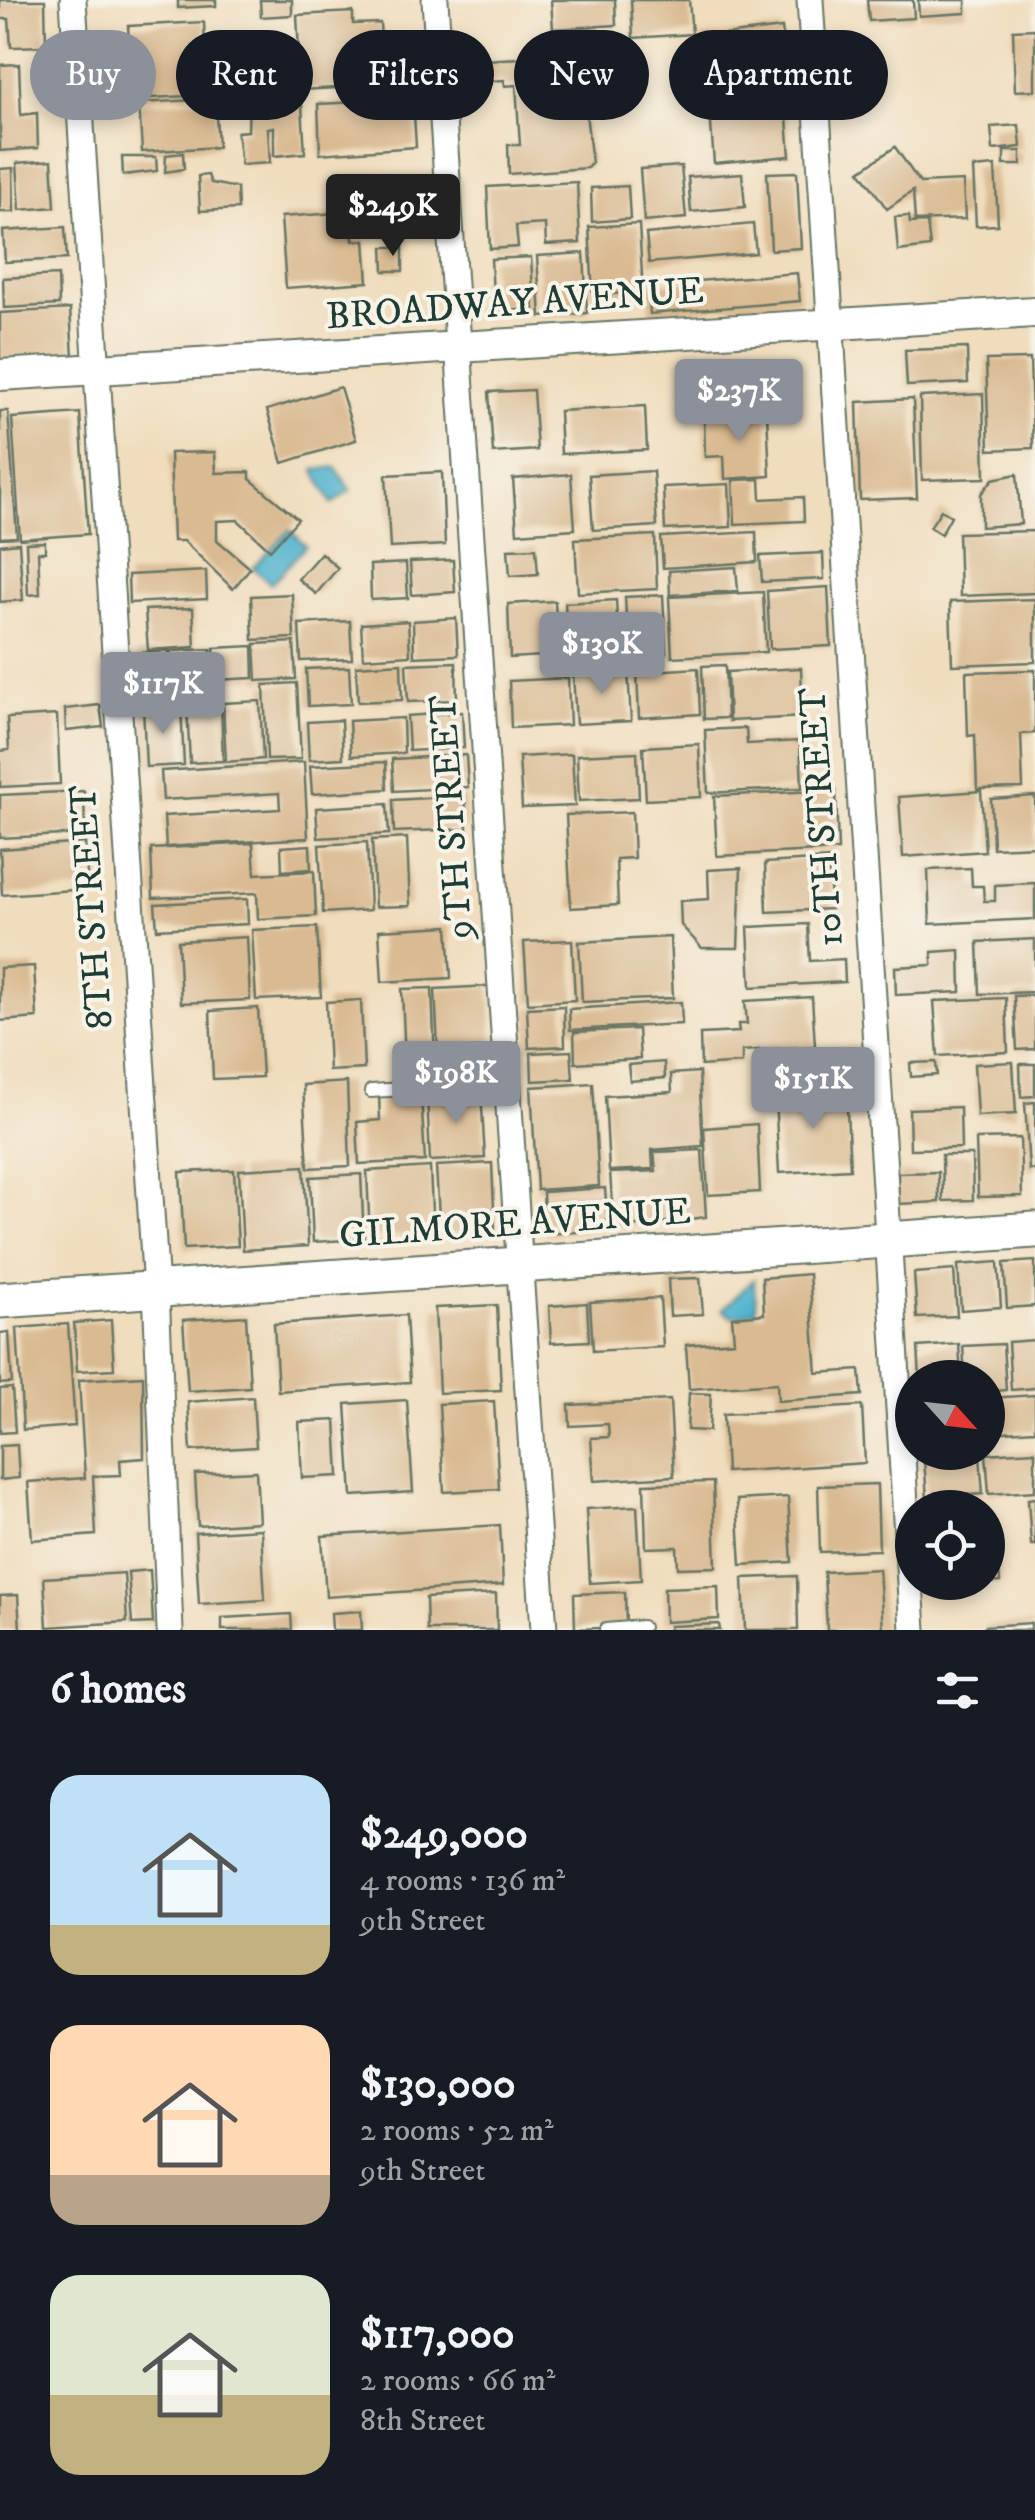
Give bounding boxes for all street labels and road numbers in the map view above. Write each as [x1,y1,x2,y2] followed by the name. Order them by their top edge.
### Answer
[325,267,705,341] street label: BROADWAY AVENUE
[789,686,855,948] street label: 10TH STREET
[420,693,485,943] street label: 9TH STREET
[60,783,124,1031] street label: 8TH STREET
[338,1188,692,1260] street label: GILMORE AVENUE

